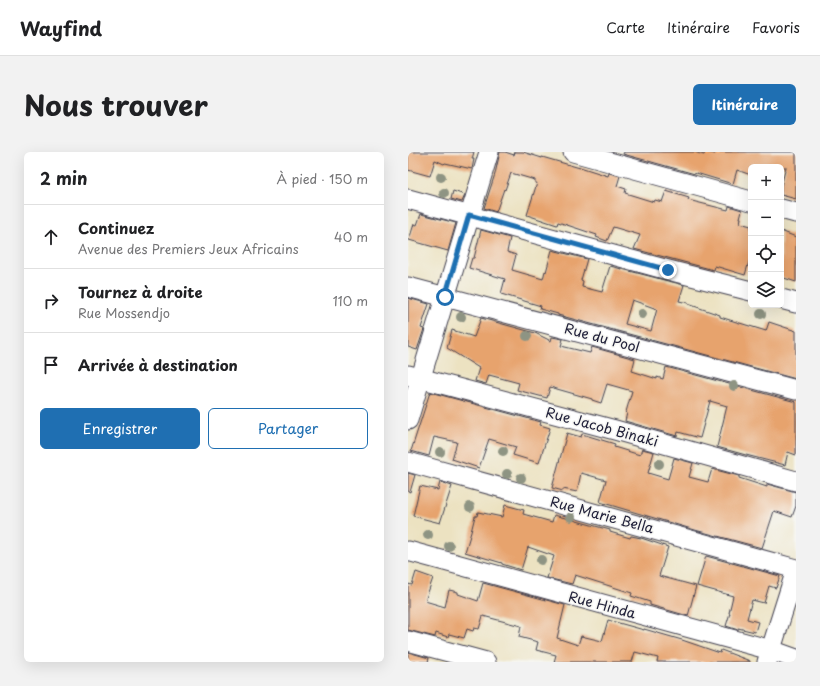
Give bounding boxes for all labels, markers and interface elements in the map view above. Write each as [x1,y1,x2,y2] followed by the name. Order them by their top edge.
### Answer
[20,14,102,42] text: Wayfind
[606,17,645,38] text: Carte
[667,17,730,38] text: Itinéraire
[752,17,800,38] text: Favoris
[24,83,208,126] text: Nous trouver
[693,84,796,125] button: Itinéraire
[748,164,784,308] map controls
[748,164,784,200] button: +
[40,165,87,191] text: 2 min
[277,169,368,188] text: À pied · 150 m
[748,200,784,236] button: −
[78,216,154,239] text: Continuez
[40,226,62,248] icon: ahead
[334,227,368,246] text: 40 m
[748,236,784,272] button: locate
[78,239,299,258] text: Avenue des Premiers Jeux Africains
[659,261,677,279] route end
[748,272,784,308] button: layers
[78,280,203,303] text: Tournez à droite
[436,288,454,306] route start
[40,290,62,312] icon: right
[333,291,368,310] text: 110 m
[78,303,170,322] text: Rue Mossendjo
[562,317,642,358] street label: Rue du Pool
[78,353,238,376] text: Arrivée à destination
[40,354,62,376] icon: arrive
[544,401,661,452] street label: Rue Jacob Binaki
[40,408,200,449] button: Enregistrer
[208,408,368,449] button: Partager
[548,491,656,538] street label: Rue Marie Bella
[566,585,639,624] street label: Rue Hinda

